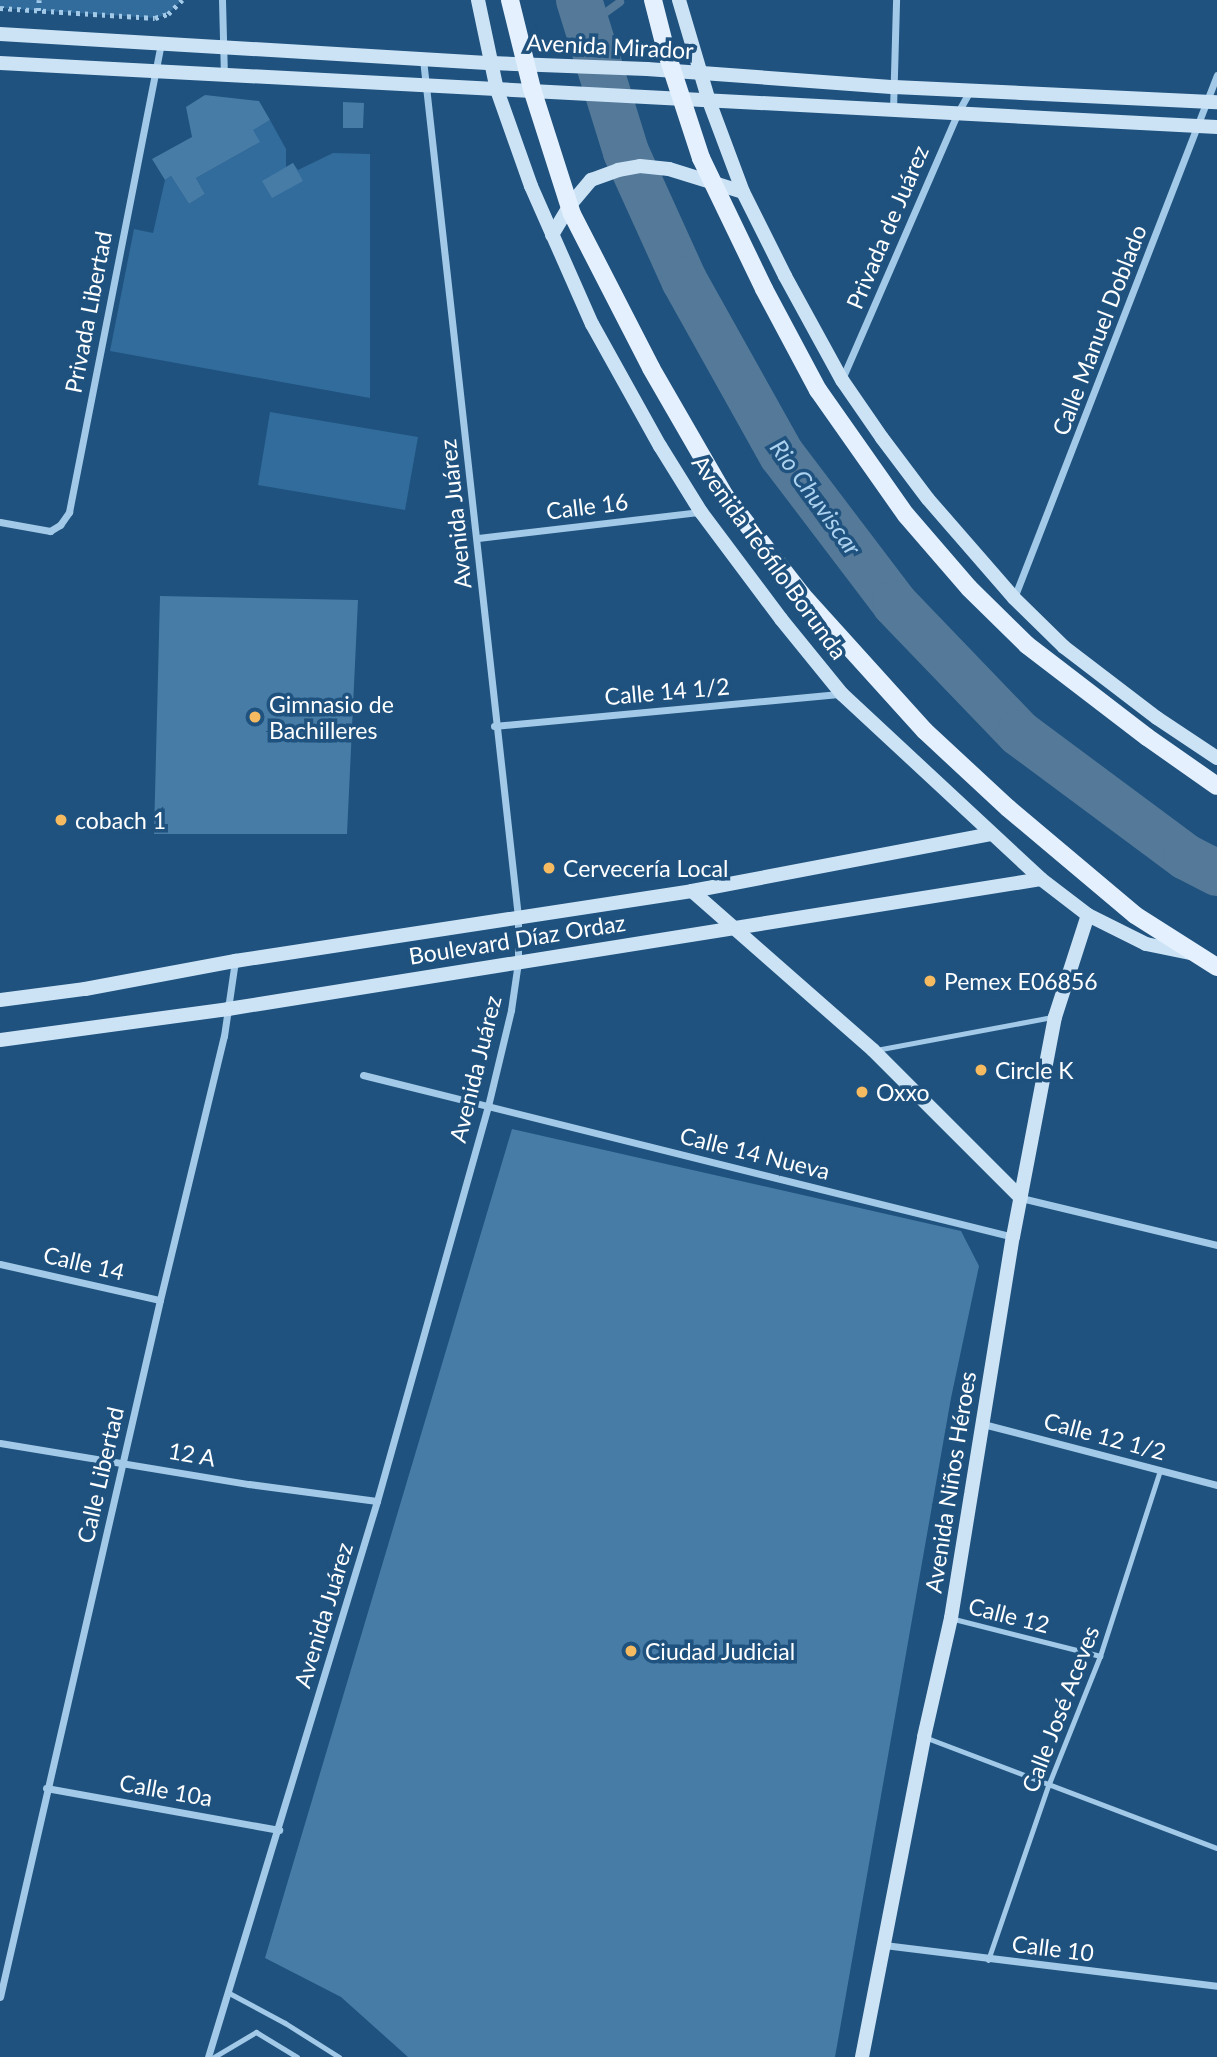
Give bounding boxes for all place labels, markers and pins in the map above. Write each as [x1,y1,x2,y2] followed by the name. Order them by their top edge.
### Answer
[269,690,394,744] place label: Gimnasio de Bachilleres
[247,709,263,725] marker: Gimnasio de Bachilleres
[75,806,166,834] place label: cobach 1
[53,812,69,828] marker: cobach 1
[563,854,728,882] place label: Cervecería Local
[541,860,557,876] marker: Cervecería Local
[944,967,1098,995] place label: Pemex E06856
[922,973,938,989] marker: Pemex E06856
[995,1056,1073,1084] place label: Circle K
[973,1062,989,1078] marker: Circle K
[876,1078,929,1106] place label: Oxxo
[854,1084,870,1100] marker: Oxxo
[645,1637,796,1665] place label: Ciudad Judicial
[623,1643,639,1659] marker: Ciudad Judicial

